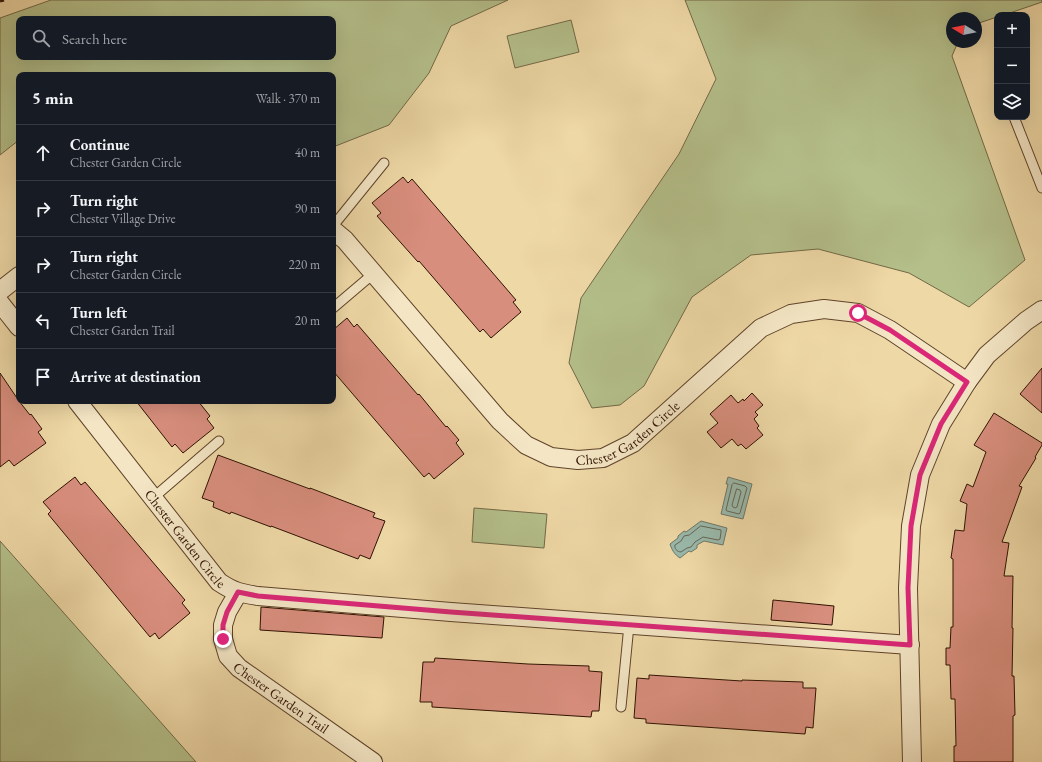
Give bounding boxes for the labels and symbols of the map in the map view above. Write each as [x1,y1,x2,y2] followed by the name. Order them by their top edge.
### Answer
[946,12,982,48] north arrow
[849,304,867,322] route start
[575,396,684,469] street label: Chester Garden Circle
[141,486,229,593] street label: Chester Garden Circle
[214,630,232,648] route end
[229,658,333,738] street label: Chester Garden Trail

